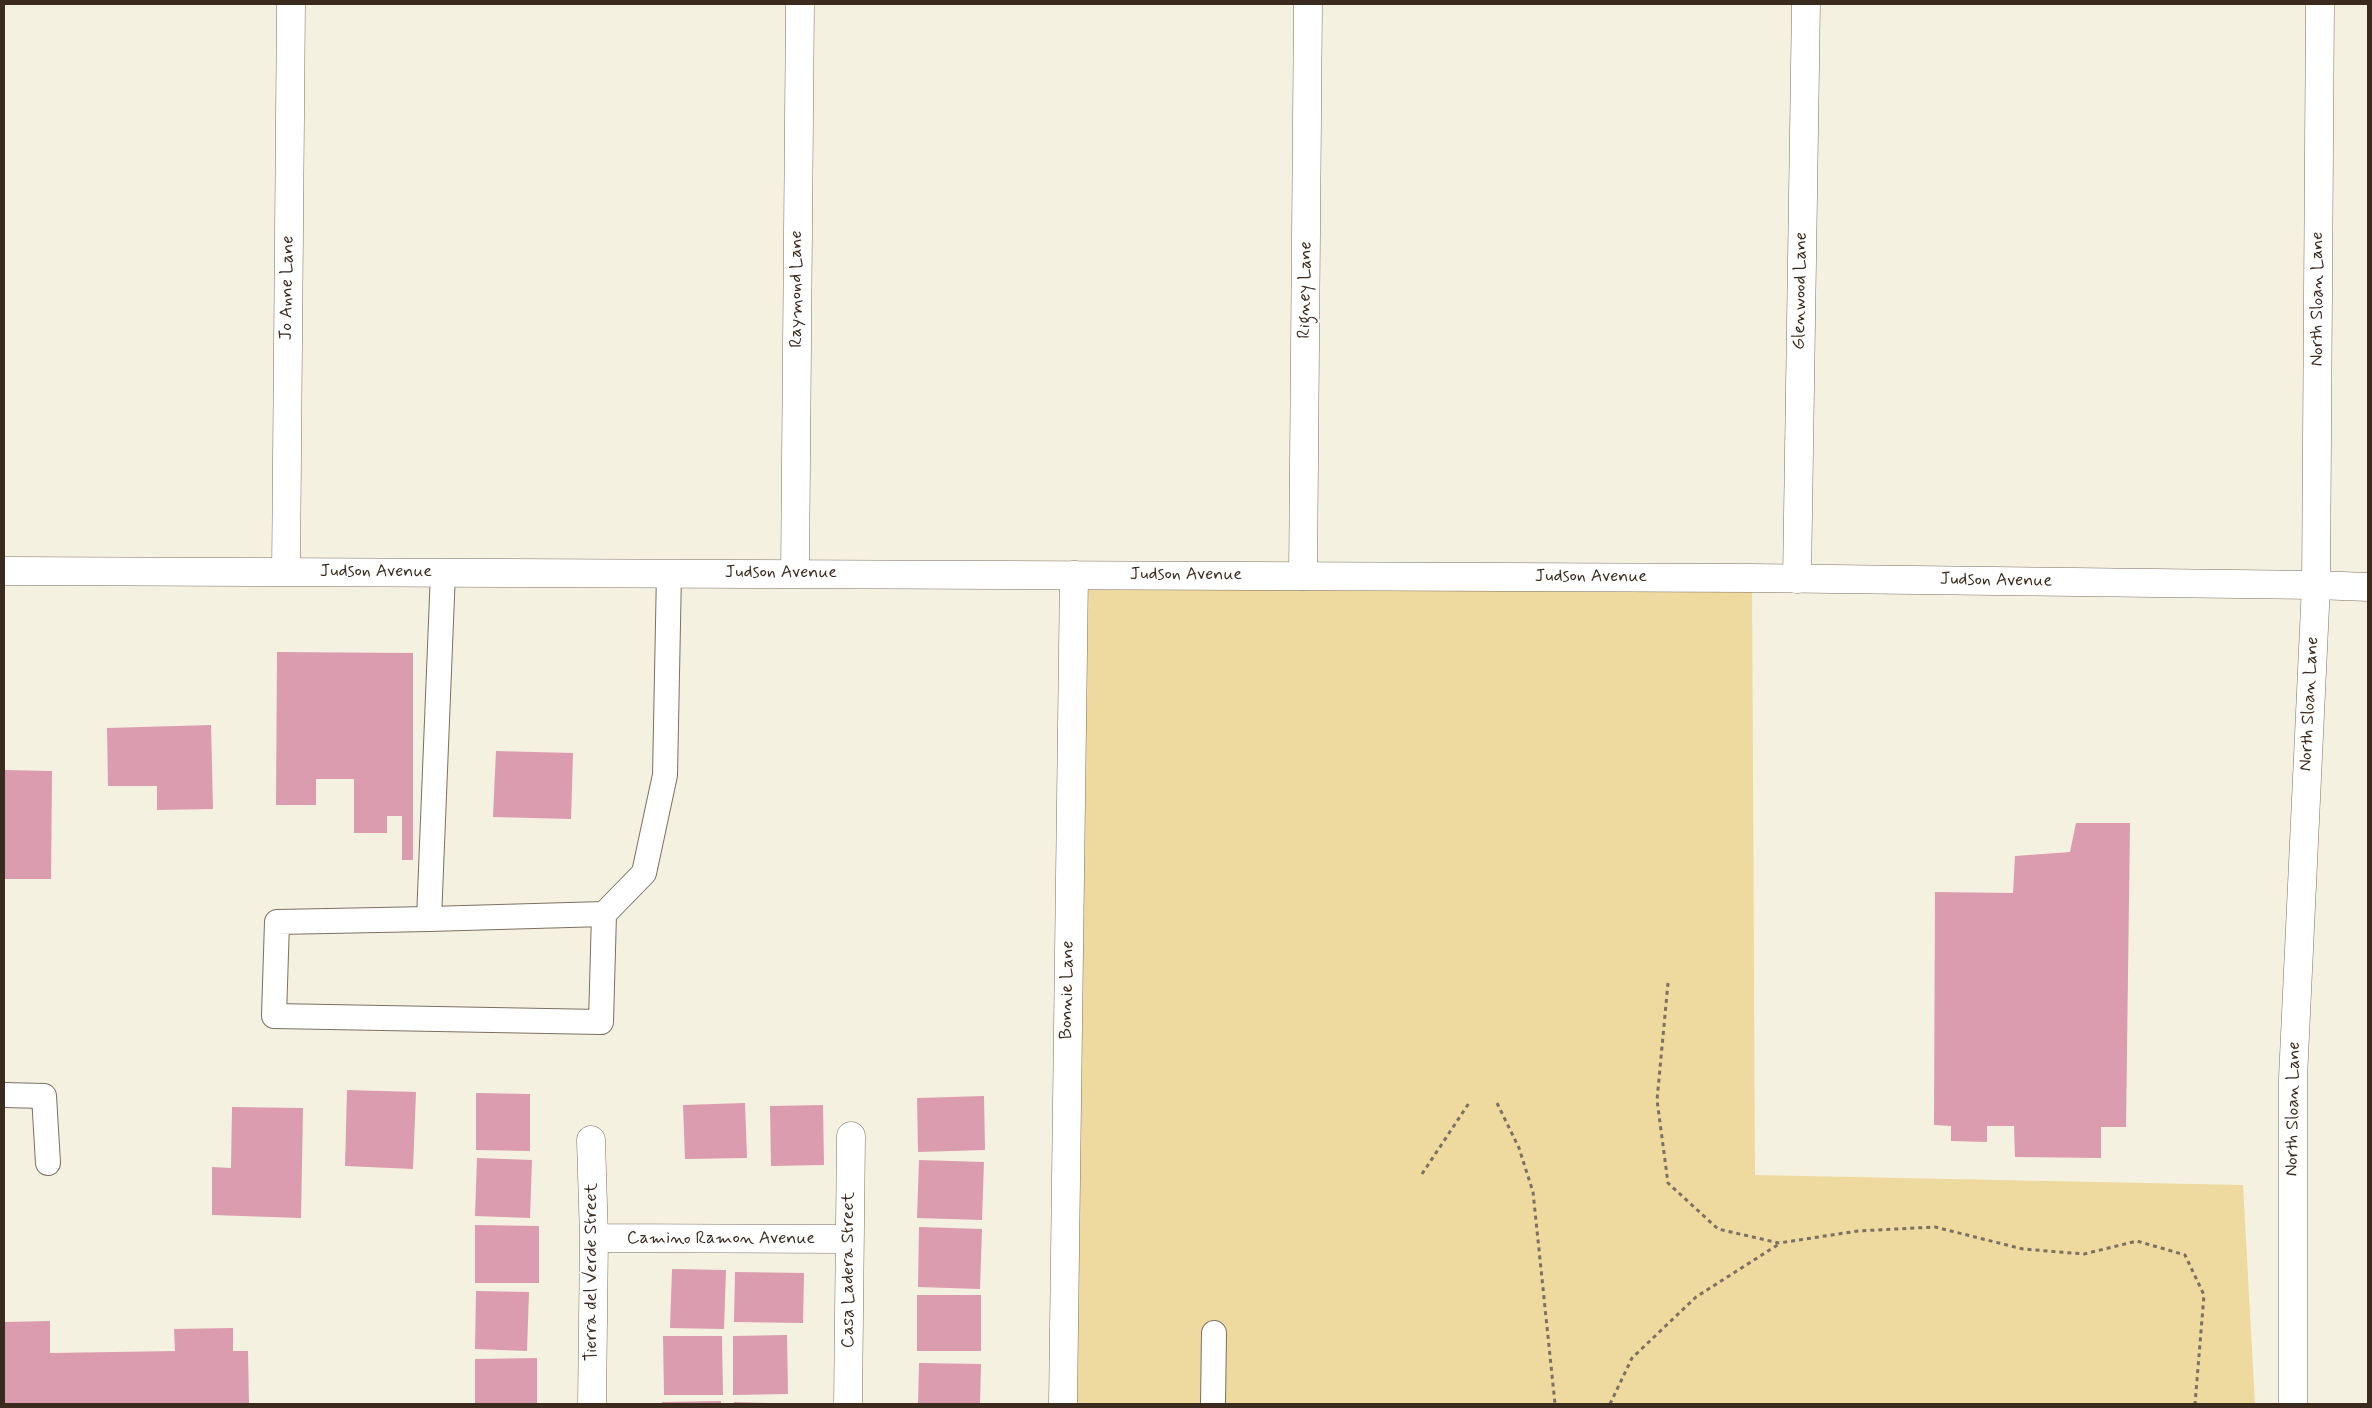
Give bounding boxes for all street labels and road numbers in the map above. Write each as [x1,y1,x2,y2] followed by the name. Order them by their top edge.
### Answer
[786,230,808,348] street label: Raymond Lane
[1789,232,1813,350] street label: Glenwood Lane
[2307,232,2329,366] street label: North Sloan Lane
[276,235,300,341] street label: Jo Anne Lane
[1294,241,1318,339] street label: Rigney Lane
[320,561,432,583] street label: Judson Avenue
[725,562,837,584] street label: Judson Avenue
[1130,564,1242,586] street label: Judson Avenue
[1535,566,1647,588] street label: Judson Avenue
[1940,569,2052,593] street label: Judson Avenue
[2296,636,2324,772] street label: North Sloan Lane
[1056,940,1080,1040] street label: Bonnie Lane
[2282,1041,2306,1177] street label: North Sloan Lane
[581,1183,603,1361] street label: Tierra del Verde Street
[838,1192,860,1348] street label: Casa Ladera Street
[627,1228,815,1250] street label: Camino Ramon Avenue

